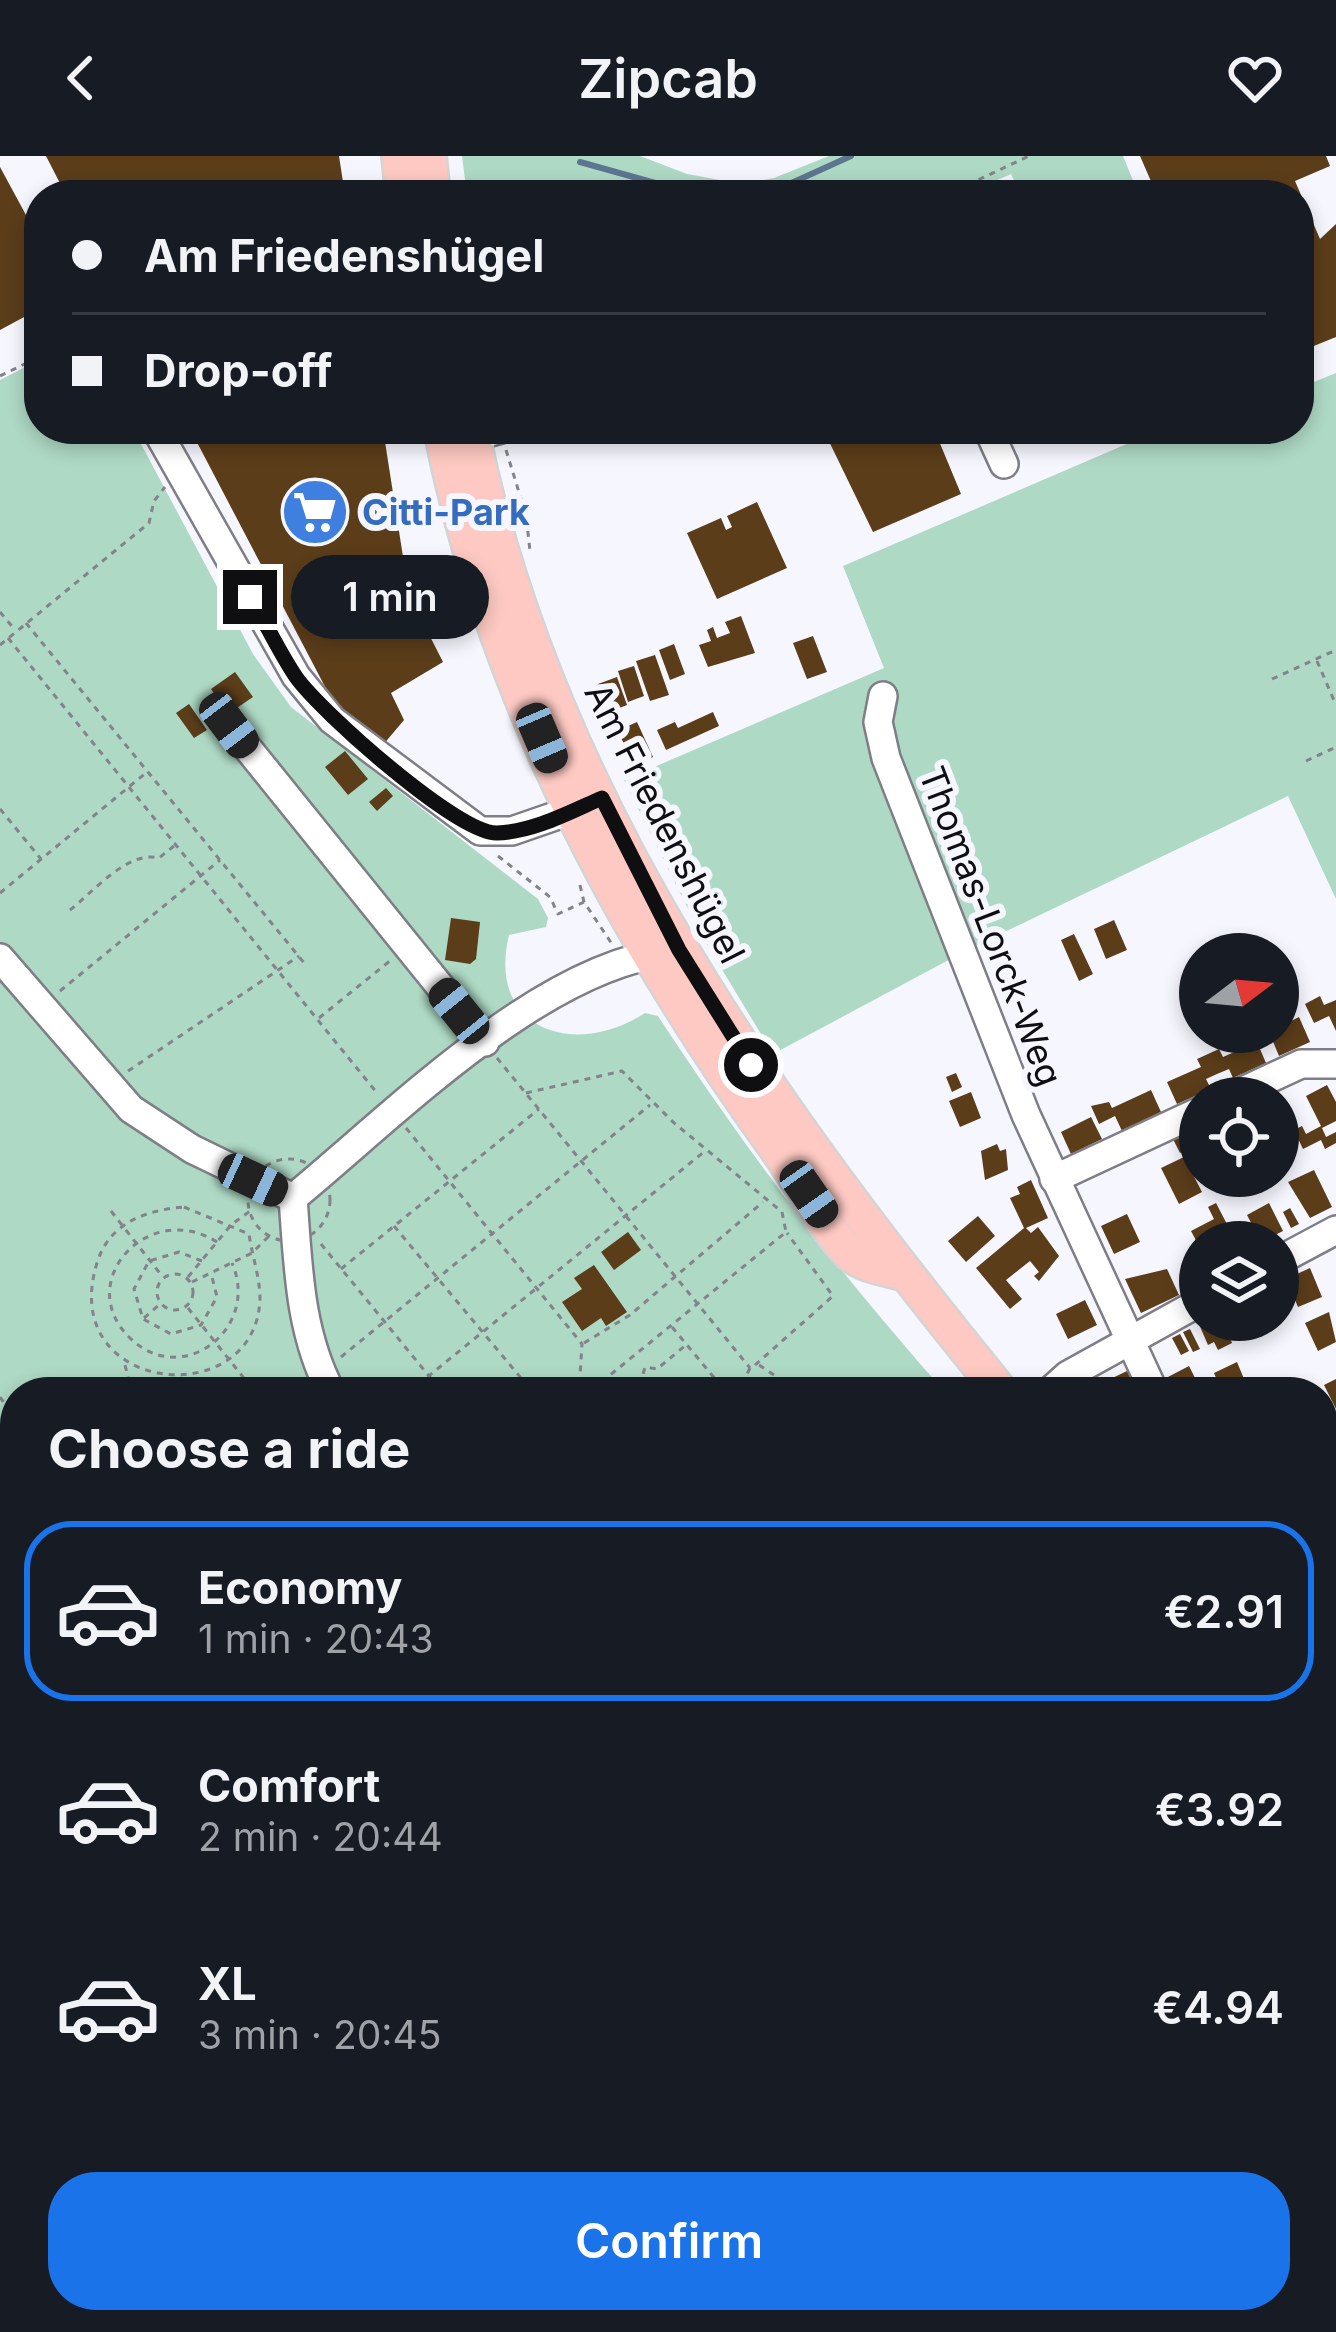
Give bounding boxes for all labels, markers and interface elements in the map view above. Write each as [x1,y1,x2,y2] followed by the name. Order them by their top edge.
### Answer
[48,45,114,111] icon: back
[1222,45,1288,111] icon: heart
[578,46,758,111] text: Zipcab
[144,228,544,283] text: Am Friedenshügel
[144,343,332,398] text: Drop-off
[280,477,350,547] supermarket icon: Citti-Park
[362,490,530,534] place label: Citti-Park
[292,555,490,639] callout: 1 min
[223,570,277,624] route end
[342,573,438,620] text: 1 min
[575,676,755,970] street label: Am Friedenshügel
[193,685,265,765] car
[511,698,573,778] car
[910,760,1072,1092] street label: Thomas-Lorck-Weg
[1179,933,1299,1053] north arrow
[1179,933,1299,1341] map controls
[422,972,496,1050] car
[724,1038,778,1092] route start
[1179,1077,1299,1197] button: locate
[213,1148,293,1212] car
[774,1154,844,1234] car
[1179,1221,1299,1341] button: layers
[48,1416,410,1481] text: Choose a ride
[54,1557,162,1665] icon: car
[198,1560,402,1615] text: Economy
[1164,1584,1284,1639] text: €2.91
[198,1615,434,1662] text: 1 min · 20:43
[54,1755,162,1863] icon: car
[198,1758,380,1813] text: Comfort
[1155,1782,1284,1837] text: €3.92
[198,1813,443,1860] text: 2 min · 20:44
[54,1953,162,2061] icon: car
[198,1956,257,2011] text: XL
[1152,1980,1284,2035] text: €4.94
[198,2011,441,2058] text: 3 min · 20:45
[48,2172,1290,2310] button: Confirm

